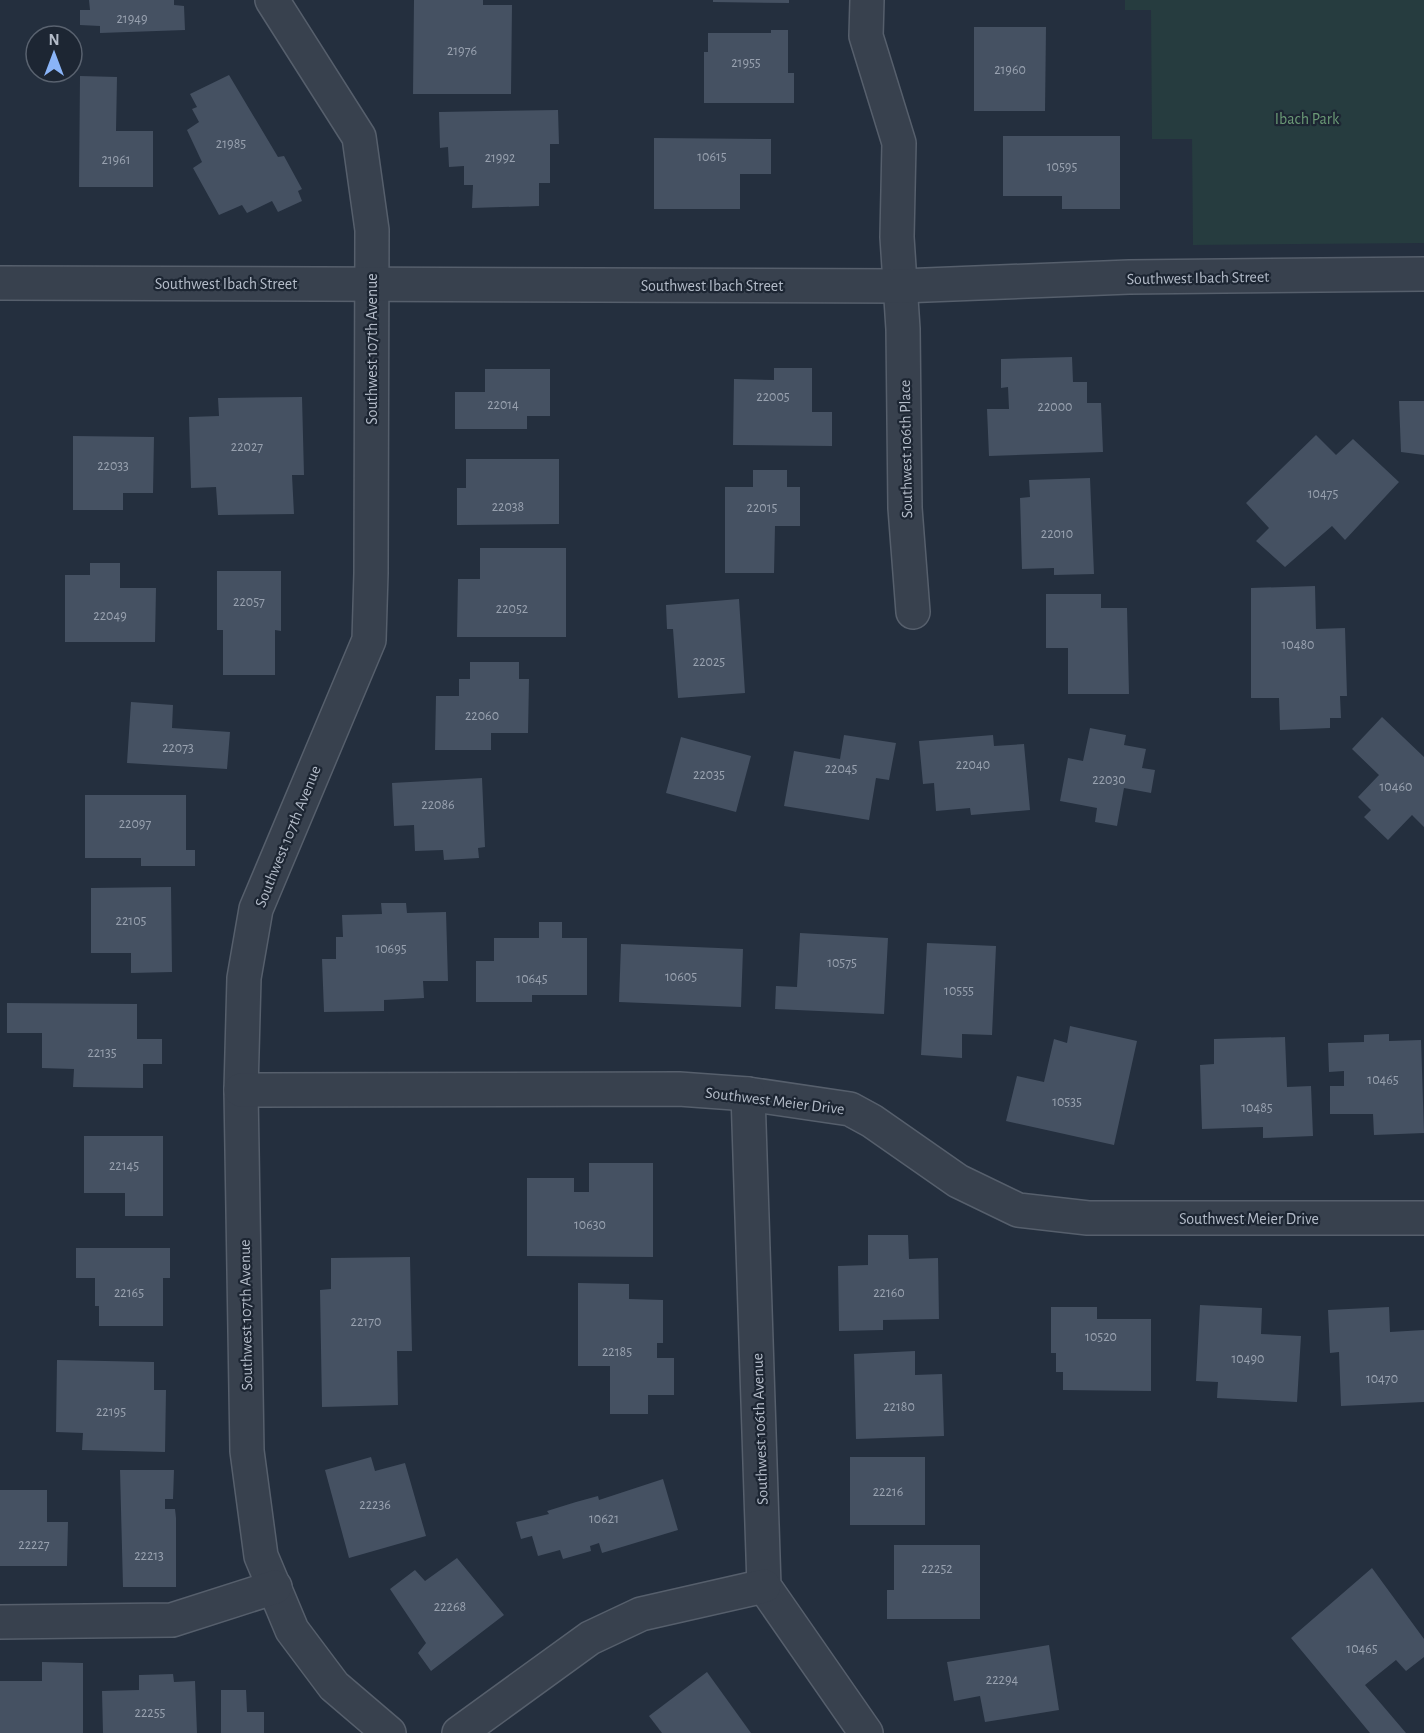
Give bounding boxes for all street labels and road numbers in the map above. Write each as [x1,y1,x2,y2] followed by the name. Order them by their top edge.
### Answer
[1127,269,1269,287] street label: Southwest Ibach Street
[364,273,380,425] street label: Southwest 107th Avenue
[155,276,297,292] street label: Southwest Ibach Street
[641,278,783,294] street label: Southwest Ibach Street
[897,380,915,518] street label: Southwest 106th Place
[252,763,324,910] street label: Southwest 107th Avenue
[704,1085,845,1117] street label: Southwest Meier Drive
[1179,1211,1319,1227] street label: Southwest Meier Drive
[237,1239,255,1391] street label: Southwest 107th Avenue
[749,1353,771,1505] street label: Southwest 106th Avenue

